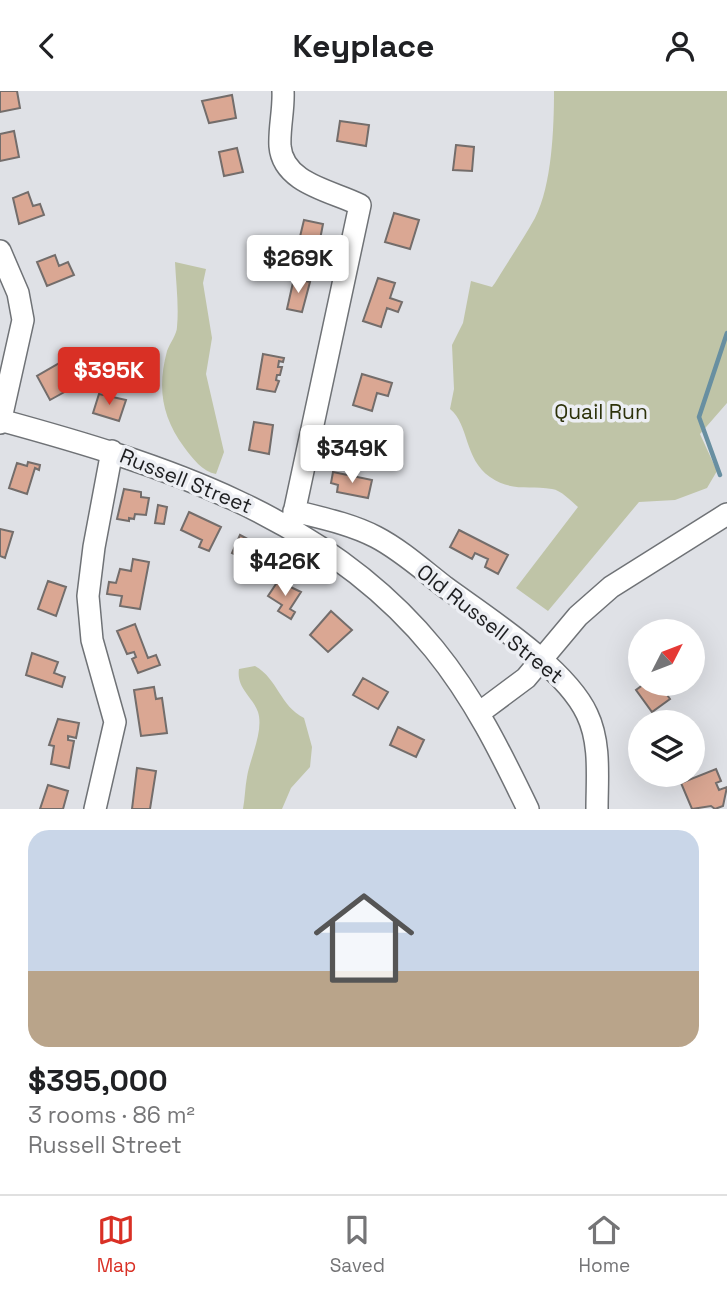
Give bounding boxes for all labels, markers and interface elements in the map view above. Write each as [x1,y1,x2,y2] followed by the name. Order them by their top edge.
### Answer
[292,26,435,66] text: Keyplace
[28,27,66,65] icon: back
[661,27,699,65] icon: person
[249,235,347,295] pin: $269K
[263,243,333,273] text: $269K
[60,347,158,407] pin: $395K
[74,355,144,385] text: $395K
[554,398,648,425] park label: Quail Run
[303,425,401,485] pin: $349K
[316,433,388,463] text: $349K
[116,442,256,519] street label: Russell Street
[236,539,334,598] pin: $426K
[250,546,320,576] text: $426K
[412,558,569,689] street label: Old Russell Street
[628,619,705,697] north arrow
[628,619,705,787] map controls
[628,710,705,787] button: layers
[301,875,427,1001] icon: home
[28,1061,168,1100] text: $395,000
[28,1100,195,1130] text: 3 rooms · 86 m²
[28,1130,182,1160] text: Russell Street
[97,1211,136,1278] tab: Map
[330,1211,385,1278] tab: Saved
[578,1211,630,1278] tab: Home

